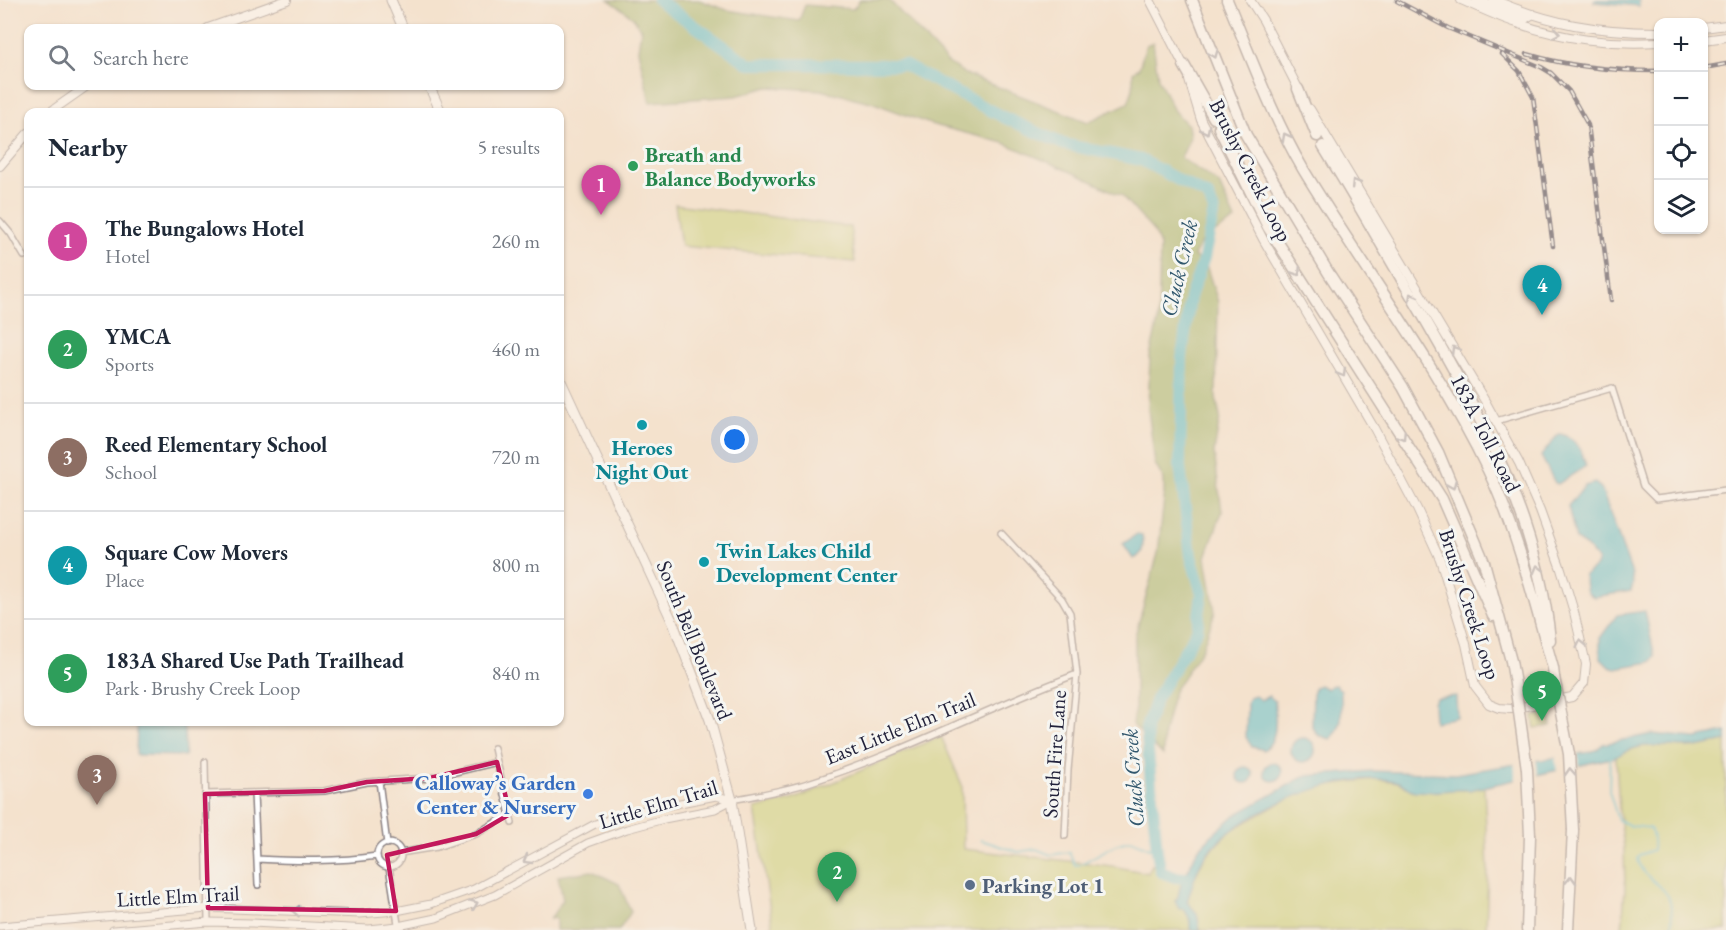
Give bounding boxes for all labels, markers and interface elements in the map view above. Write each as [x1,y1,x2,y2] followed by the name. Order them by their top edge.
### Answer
[1654,18,1708,234] map controls
[1654,18,1708,72] button: +
[24,24,564,90] search box
[1550,26,1560,39] one-way arrow
[45,41,78,74] icon: search
[93,43,188,72] text: Search here
[1207,48,1219,59] one-way arrow
[1654,72,1708,126] button: −
[1203,94,1299,246] street label: Brushy Creek Loop
[1199,124,1210,134] one-way arrow
[1654,126,1708,180] button: locate
[48,130,128,164] text: Nearby
[1282,133,1293,143] one-way arrow
[477,134,540,160] text: 5 results
[645,141,816,192] place label: Breath and Balance Bodyworks
[626,159,640,173] marker: Breath and Balance Bodyworks
[582,166,620,215] pin: 1
[1351,179,1363,189] one-way arrow
[1654,180,1708,234] button: layers
[105,214,304,243] text: The Bungalows Hotel
[1154,217,1204,319] water label: Cluck Creek
[62,228,73,254] text: 1
[492,228,540,254] text: 260 m
[105,243,150,269] text: Hotel
[1290,265,1301,276] one-way arrow
[1522,266,1562,315] pin: 4
[1408,293,1419,304] one-way arrow
[105,322,171,351] text: YMCA
[62,336,73,362] text: 2
[492,336,540,362] text: 460 m
[1451,346,1463,356] one-way arrow
[105,351,154,377] text: Sports
[1335,367,1346,377] one-way arrow
[1445,369,1528,497] street label: 183A Toll Road
[635,418,649,432] marker: Heroes Night Out
[720,425,749,454] your location
[105,430,327,459] text: Reed Elementary School
[1395,430,1407,440] one-way arrow
[596,434,689,485] place label: Heroes Night Out
[62,444,73,470] text: 3
[492,444,540,470] text: 720 m
[105,459,157,485] text: School
[1445,479,1457,490] one-way arrow
[1433,525,1507,683] street label: Brushy Creek Loop
[716,537,898,588] place label: Twin Lakes Child Development Center
[105,538,288,567] text: Square Cow Movers
[62,552,73,578] text: 4
[492,552,540,578] text: 800 m
[697,555,711,569] marker: Twin Lakes Child Development Center
[651,556,739,724] street label: South Bell Boulevard
[1532,564,1545,574] one-way arrow
[105,567,144,593] text: Place
[1576,639,1589,649] one-way arrow
[105,646,404,675] text: 183A Shared Use Path Trailhead
[62,660,73,686] text: 5
[492,660,540,686] text: 840 m
[1522,672,1562,721] pin: 5
[105,675,300,701] text: Park · Brushy Creek Loop
[821,685,979,771] street label: East Little Elm Trail
[1036,689,1072,819] street label: South Fire Lane
[1115,728,1151,828] water label: Cluck Creek
[78,756,116,805] pin: 3
[1563,767,1576,776] one-way arrow
[415,769,577,820] place label: Calloway’s Garden Center & Nursery
[595,773,721,835] street label: Little Elm Trail
[581,787,595,801] marker: Calloway’s Garden Center & Nursery
[818,852,856,902] pin: 2
[523,853,534,865] one-way arrow
[982,872,1104,899] place label: Parking Lot 1
[1565,876,1577,885] one-way arrow
[963,878,977,892] marker: Parking Lot 1
[116,879,240,913] street label: Little Elm Trail
[468,899,479,911] one-way arrow
[291,904,300,917] one-way arrow

